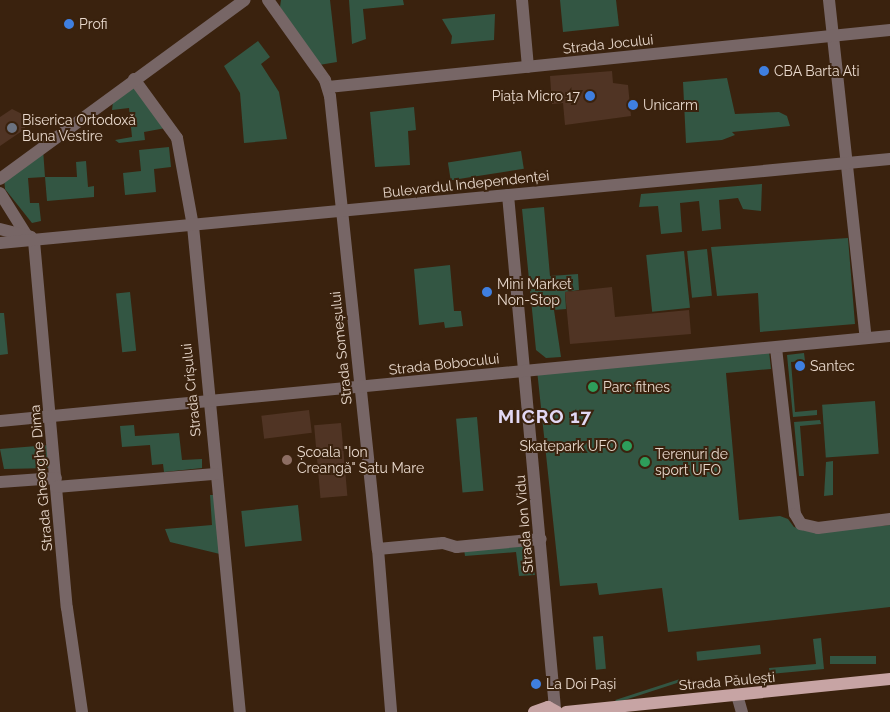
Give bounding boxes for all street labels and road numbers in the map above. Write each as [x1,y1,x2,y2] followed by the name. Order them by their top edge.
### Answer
[562,31,654,57] street label: Strada Jocului
[382,167,550,201] street label: Bulevardul Independenței
[327,291,355,405] street label: Strada Someșului
[178,343,204,437] street label: Strada Crișului
[388,350,500,378] street label: Strada Bobocului
[26,404,56,552] street label: Strada Gheorghe Dima
[511,474,537,574] street label: Strada Ion Vidu
[678,668,776,694] street label: Strada Păulești

